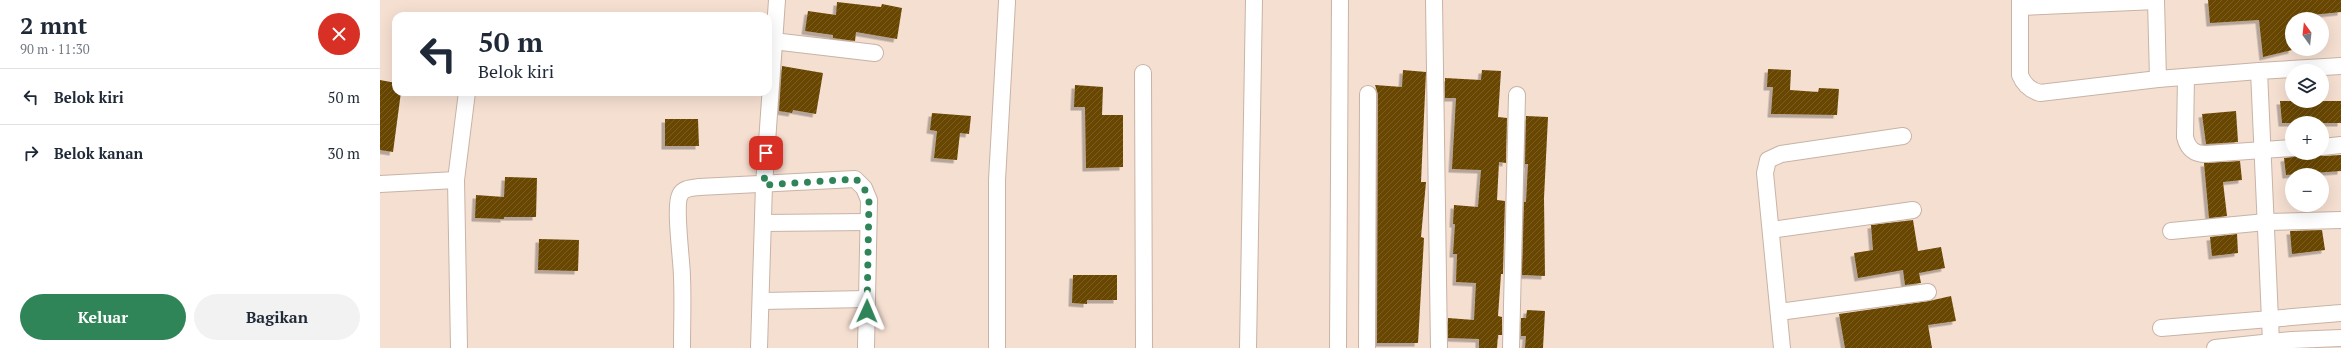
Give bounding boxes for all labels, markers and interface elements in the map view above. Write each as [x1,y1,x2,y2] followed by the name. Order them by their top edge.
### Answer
[20,9,87,41] text: 2 mnt
[2285,12,2329,56] north arrow
[2285,12,2329,212] map controls
[318,13,360,55] button: close
[478,23,543,60] text: 50 m
[412,28,464,80] icon: left
[20,40,90,58] text: 90 m · 11:30
[478,59,554,83] text: Belok kiri
[2285,64,2329,108] button: layers
[20,86,42,108] icon: left
[54,87,124,107] text: Belok kiri
[327,87,360,107] text: 50 m
[2285,116,2329,160] button: +
[749,136,783,170] pin
[20,142,42,164] icon: right
[755,142,777,164] icon: arrive
[54,143,143,163] text: Belok kanan
[327,143,360,163] text: 30 m
[2285,168,2329,212] button: −
[846,290,888,332] position arrow
[20,294,186,340] button: Keluar
[194,294,360,340] button: Bagikan

